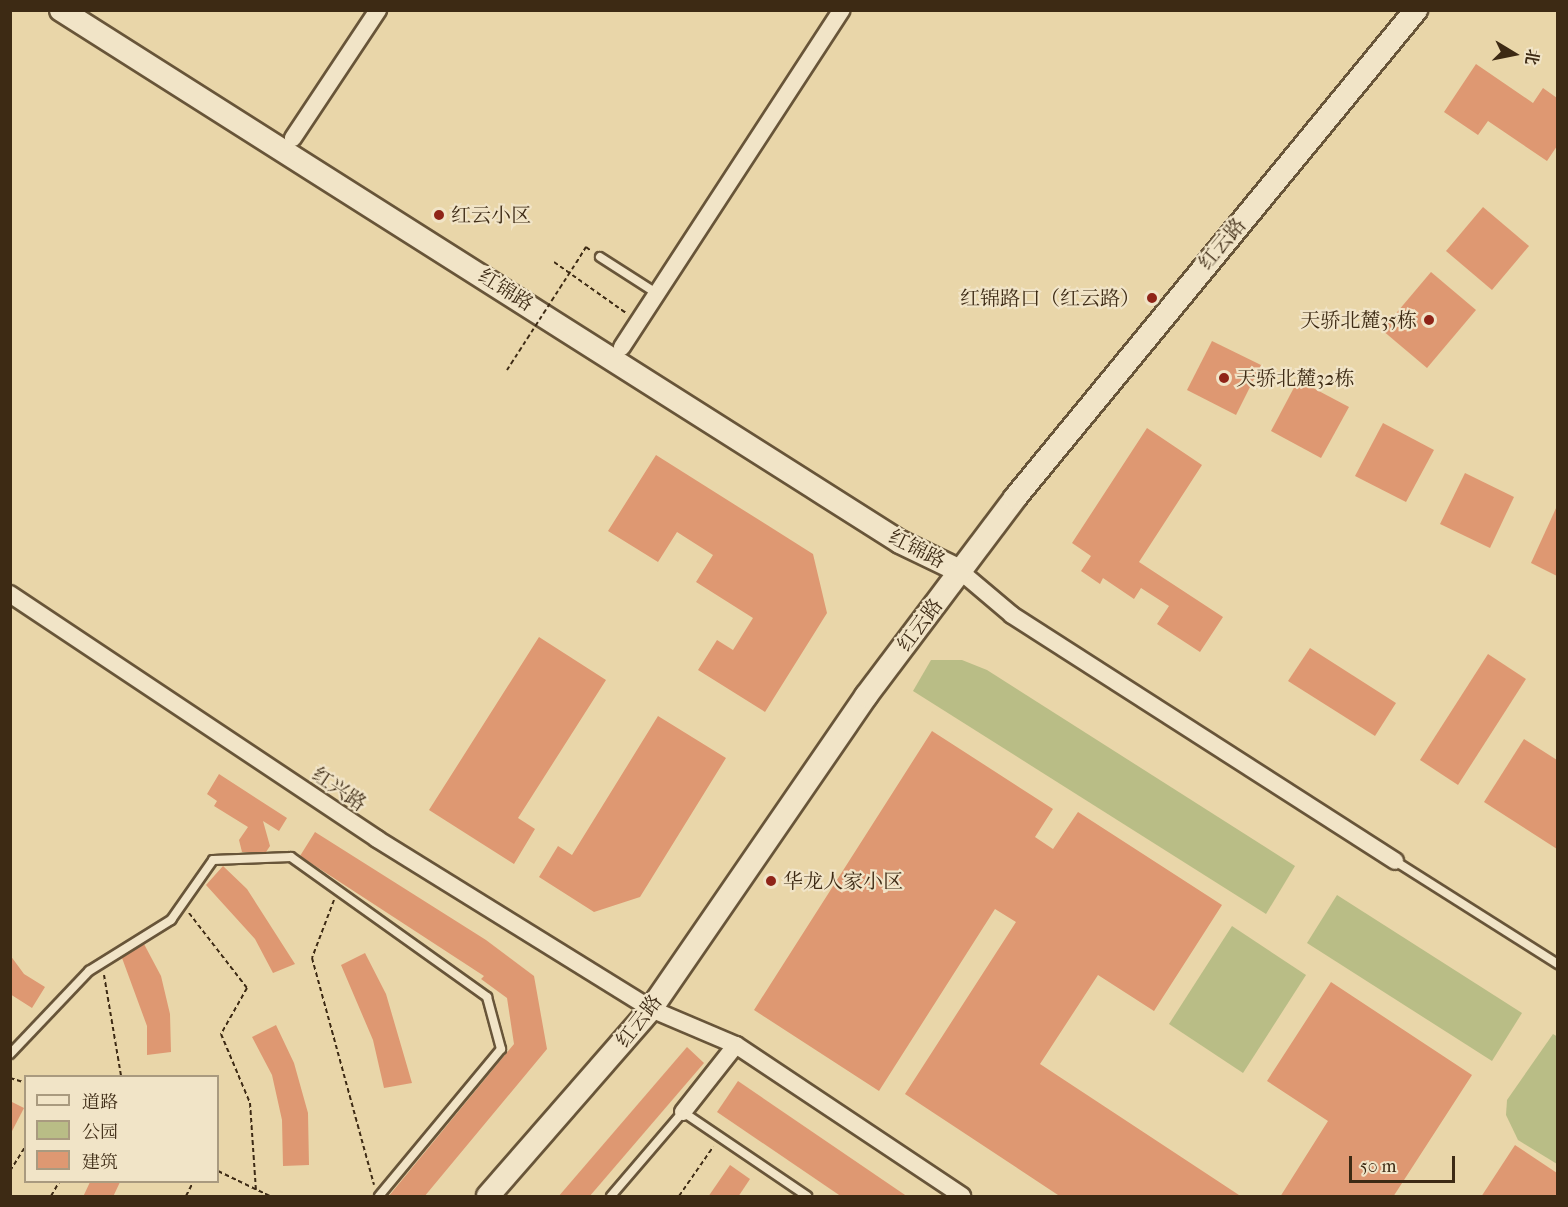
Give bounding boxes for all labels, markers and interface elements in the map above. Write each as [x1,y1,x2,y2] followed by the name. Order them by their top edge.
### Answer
[1484,24,1544,84] north arrow
[1521,48,1543,67] text: 北
[451,203,531,227] place label: 红云小区
[432,208,446,222] marker: 红云小区
[1194,213,1250,275] street label: 红云路
[474,264,538,316] street label: 红锦路
[960,286,1140,310] place label: 红锦路口（红云路）
[1145,291,1159,305] marker: 红锦路口（红云路）
[1300,308,1417,332] place label: 天骄北麓35栋
[1422,313,1436,327] marker: 天骄北麓35栋
[1236,366,1354,390] place label: 天骄北麓32栋
[1217,371,1231,385] marker: 天骄北麓32栋
[885,525,949,573] street label: 红锦路
[892,594,948,656] street label: 红云路
[307,762,371,816] street label: 红兴路
[783,869,903,893] place label: 华龙人家小区
[764,874,778,888] marker: 华龙人家小区
[611,990,667,1052] street label: 红云路
[24,1075,219,1183] legend
[82,1092,118,1113] text: 道路
[82,1122,118,1143] text: 公园
[1352,1144,1458,1182] scale bar
[82,1152,118,1173] text: 建筑
[1360,1156,1396,1177] text: 50 m

